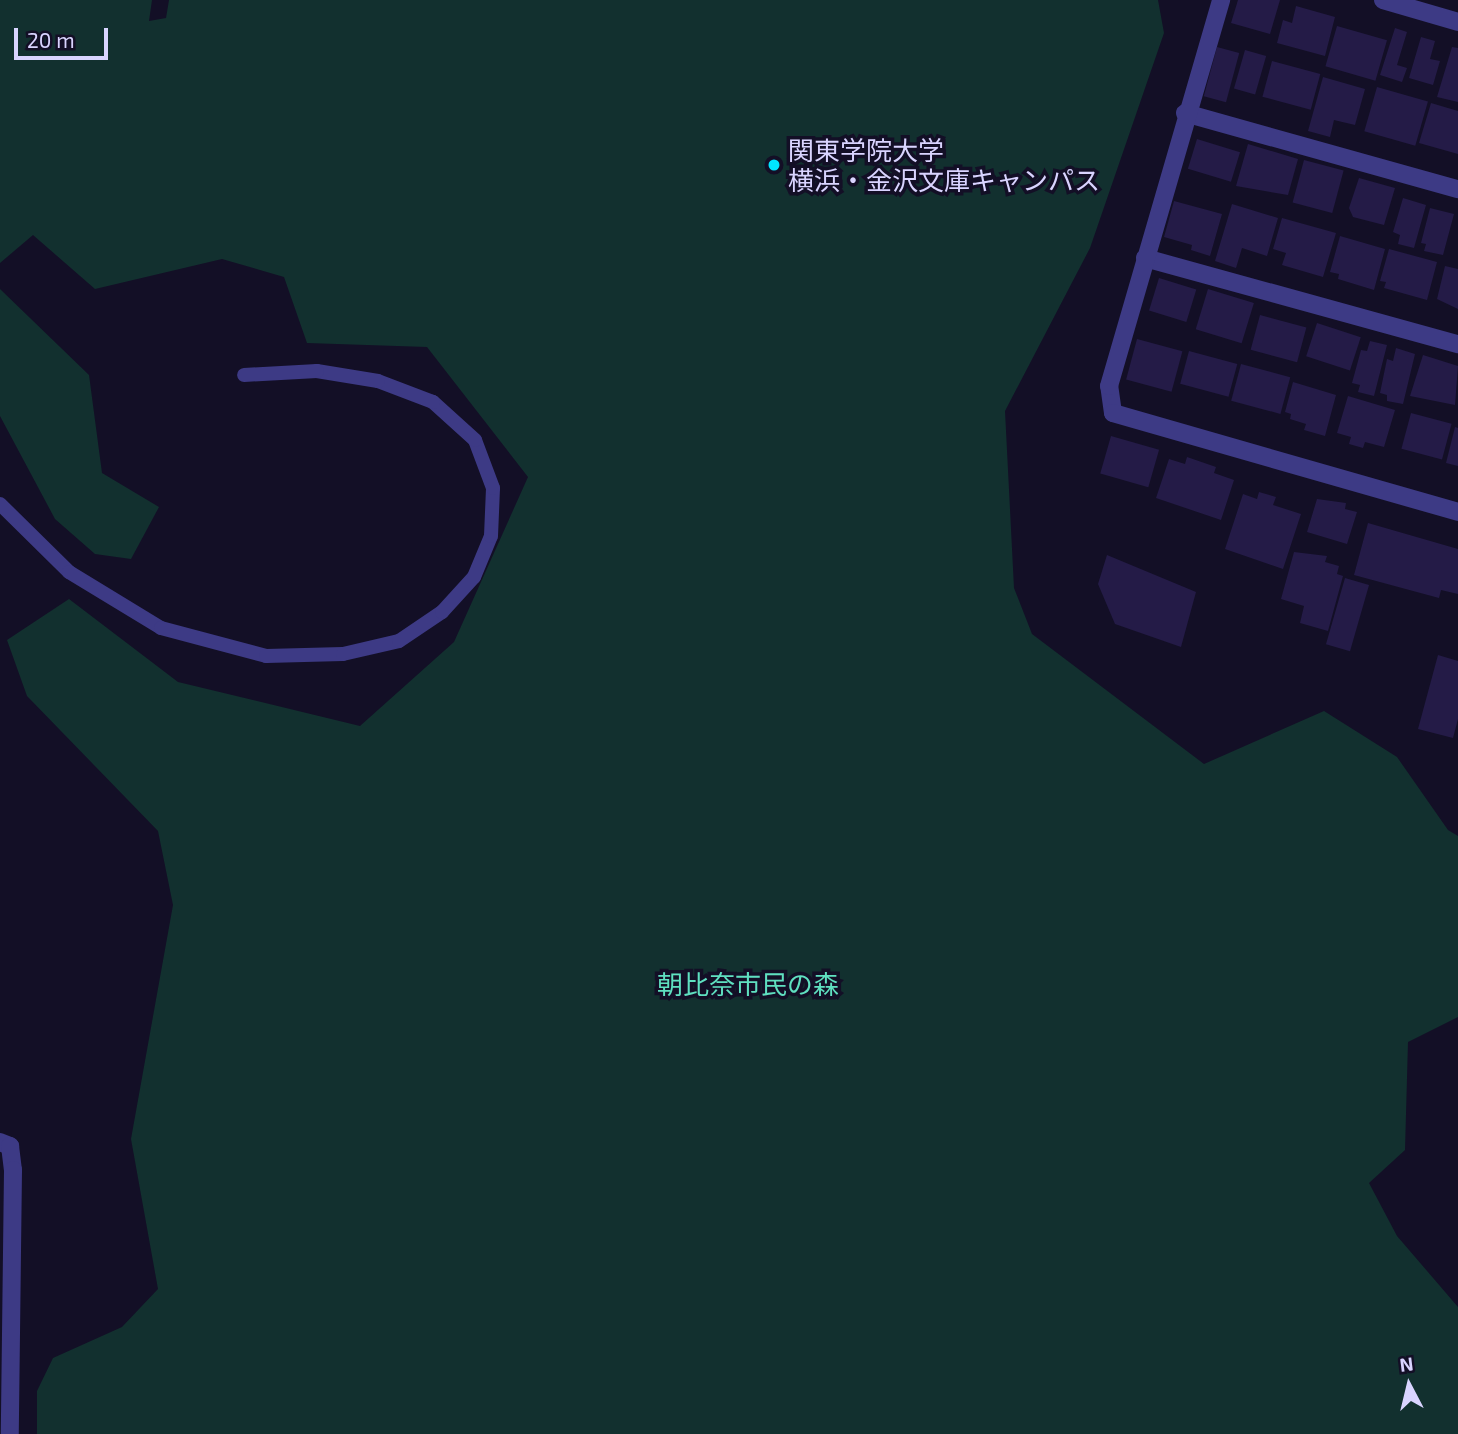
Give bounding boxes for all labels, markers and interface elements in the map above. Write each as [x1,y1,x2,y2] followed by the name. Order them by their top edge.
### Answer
[18,14,112,58] scale bar
[27,27,75,52] text: 20 m
[788,134,1100,196] place label: 関東学院大学 横浜・金沢文庫キャンパス
[766,157,782,173] marker: 関東学院大学 横浜・金沢文庫キャンパス
[657,968,839,1000] park label: 朝比奈市民の森
[1374,1350,1444,1420] north arrow
[1398,1351,1415,1376] text: N

